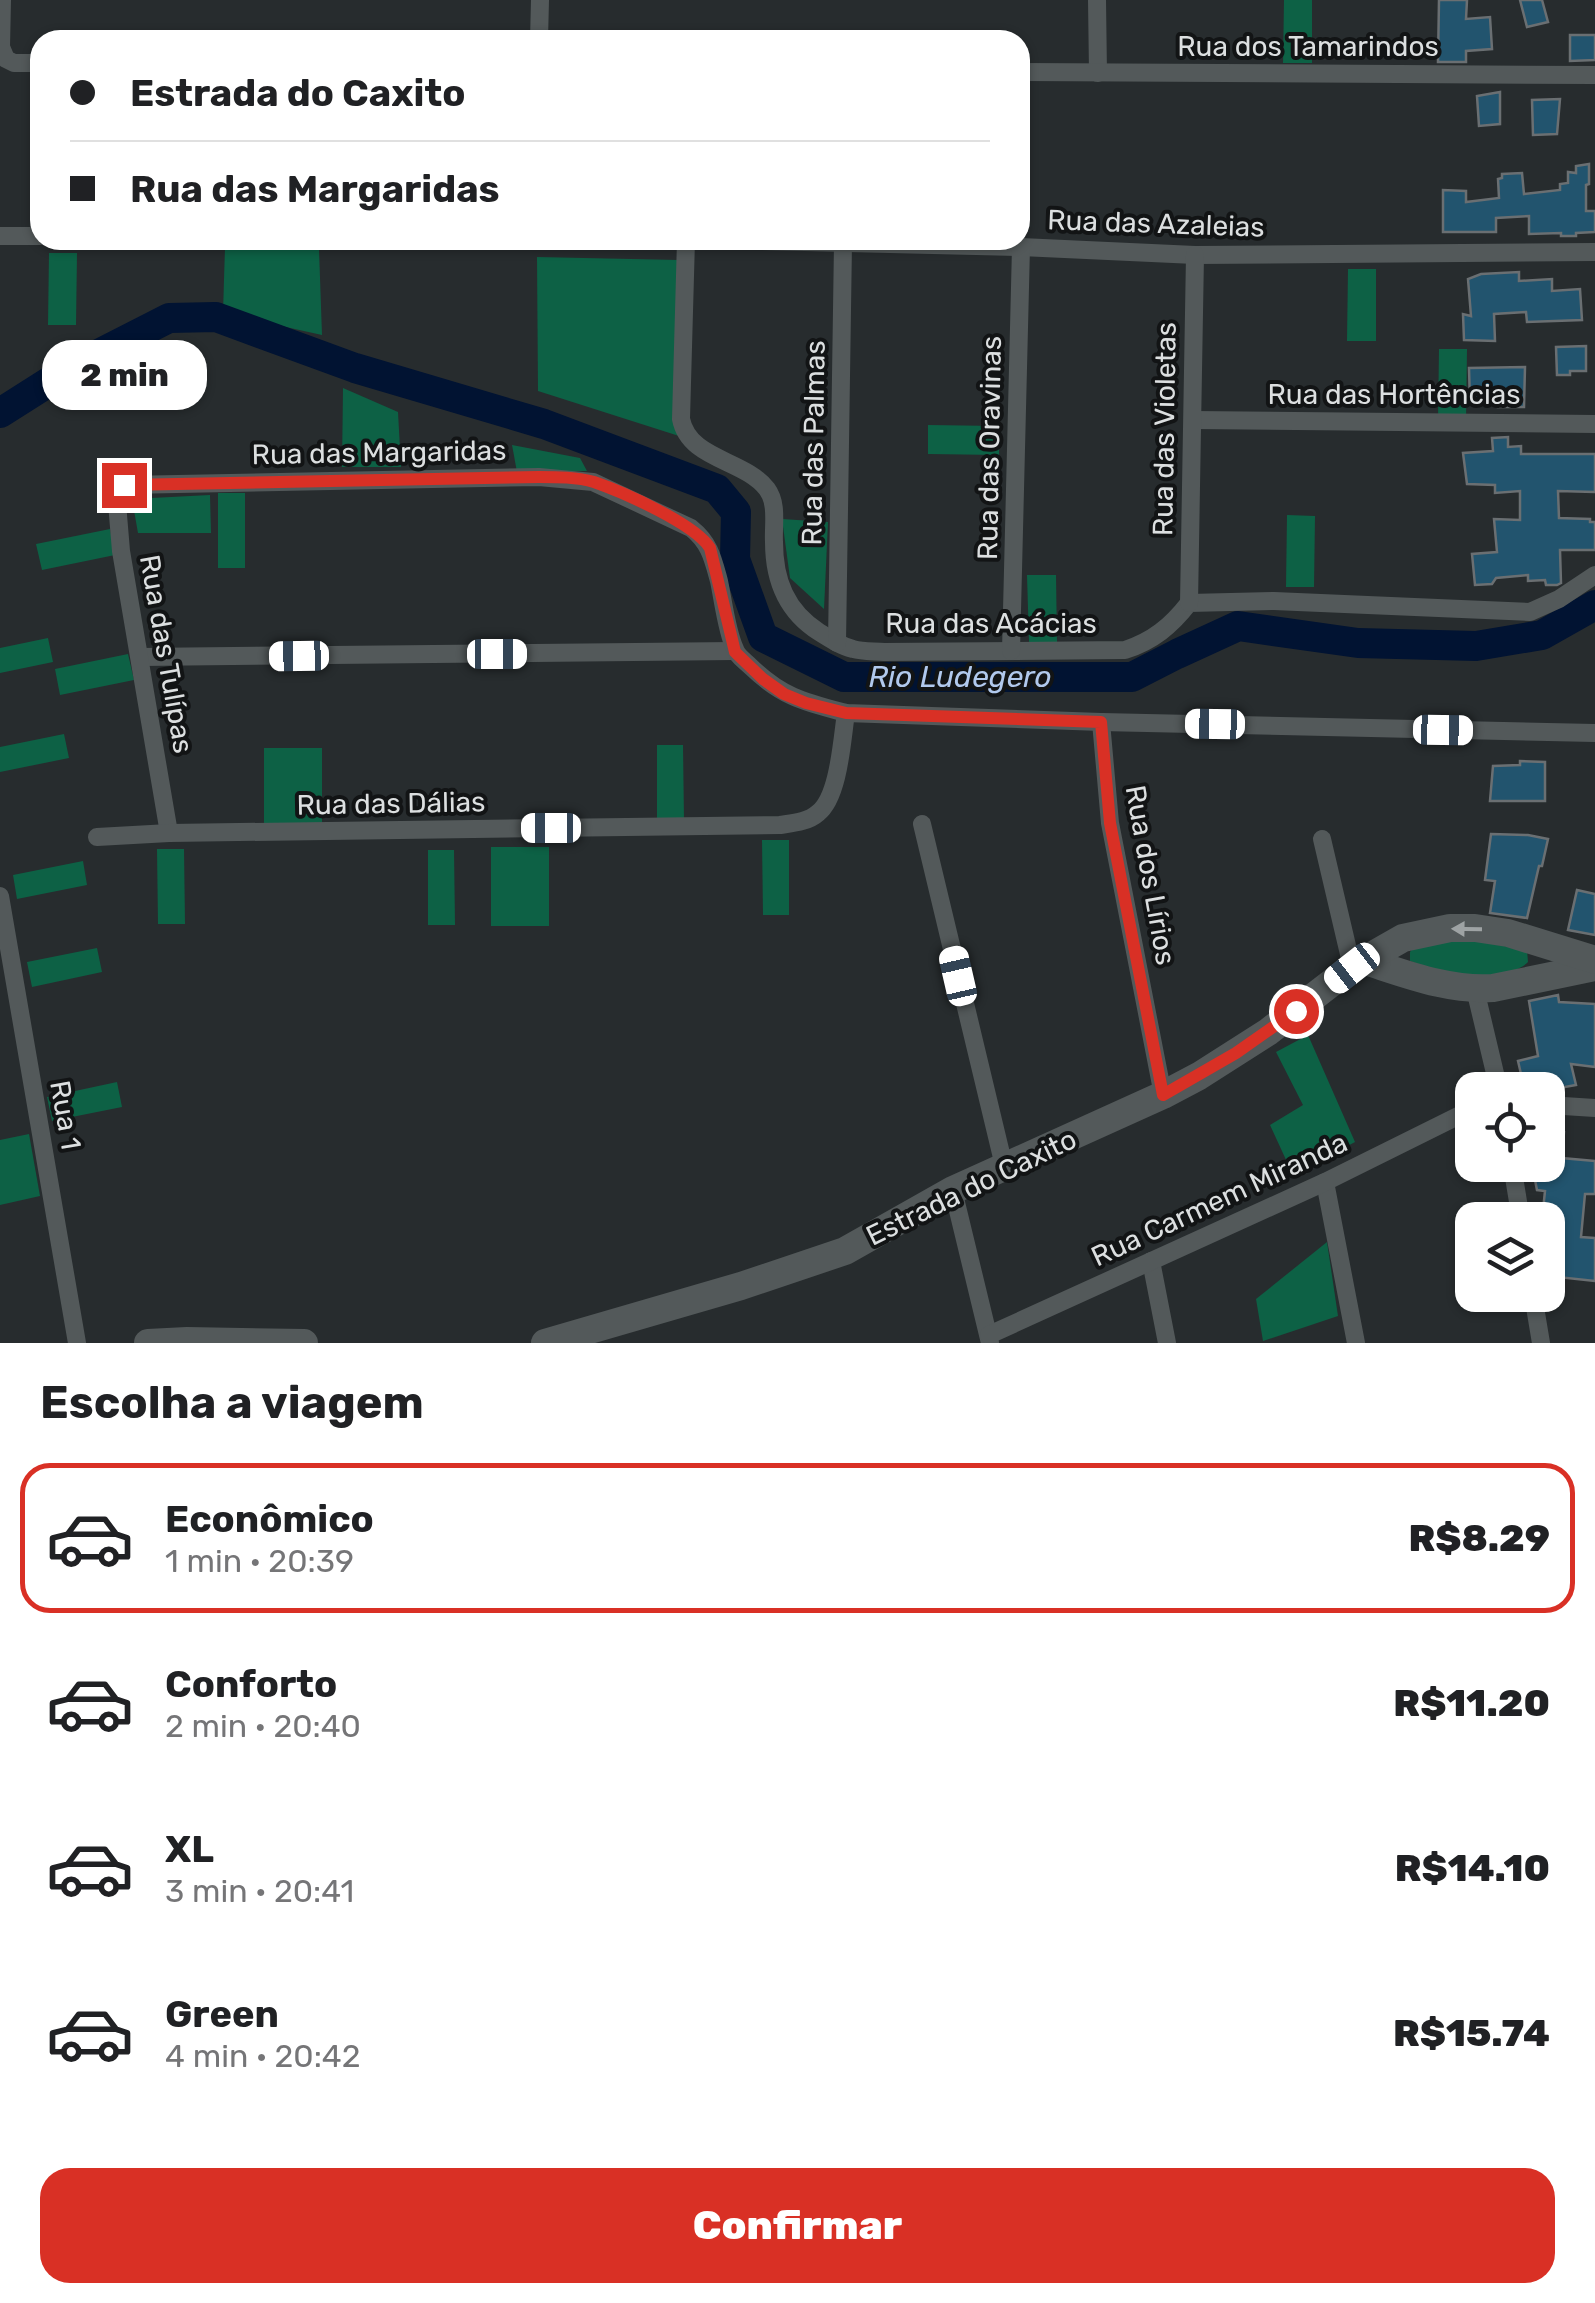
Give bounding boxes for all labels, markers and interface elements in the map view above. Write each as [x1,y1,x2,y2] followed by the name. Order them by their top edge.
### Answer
[1177,30,1439,63] street label: Rua dos Tamarindos
[130,70,465,116] text: Estrada do Caxito
[130,166,500,212] text: Rua das Margaridas
[1047,203,1265,244] street label: Rua das Azaleias
[1146,322,1183,536] street label: Rua das Violetas
[971,336,1008,560] street label: Rua das Oravinas
[42,340,206,410] callout: 2 min
[795,340,832,546] street label: Rua das Palmas
[80,356,169,394] text: 2 min
[1267,378,1521,411] street label: Rua das Hortências
[251,434,507,471] street label: Rua das Margaridas
[102,463,147,508] route end
[133,552,200,756] street label: Rua das Tulípas
[885,607,1097,640] street label: Rua das Acácias
[467,639,527,669] car
[269,640,329,672] car
[868,659,1052,695] water label: Rio Ludegero
[1185,708,1245,740] car
[1413,714,1473,746] car
[1118,783,1183,967] street label: Rua dos Lírios
[296,785,486,822] street label: Rua das Dálias
[521,813,581,843] car
[1450,921,1482,937] one-way arrow
[1319,938,1385,998] car
[937,943,979,1009] car
[1274,989,1319,1034] route start
[1455,1072,1565,1312] map controls
[1455,1072,1565,1182] button: locate
[43,1078,88,1152] street label: Rua 1
[861,1122,1082,1253] street label: Estrada do Caxito
[1086,1126,1352,1273] street label: Rua Carmem Miranda
[1455,1202,1565,1312] button: layers
[40,1376,424,1429] text: Escolha a viagem
[45,1493,135,1583] icon: car
[165,1496,374,1542] text: Econômico
[1408,1515,1550,1561] text: R$8.29
[165,1542,354,1580] text: 1 min · 20:39
[45,1658,135,1748] icon: car
[165,1661,337,1707] text: Conforto
[1393,1680,1550,1726] text: R$11.20
[165,1707,361,1745] text: 2 min · 20:40
[45,1823,135,1913] icon: car
[165,1826,214,1872] text: XL
[1395,1845,1550,1891] text: R$14.10
[165,1872,354,1910] text: 3 min · 20:41
[45,1988,135,2078] icon: car
[165,1991,279,2037] text: Green
[1393,2010,1550,2056] text: R$15.74
[165,2037,361,2075] text: 4 min · 20:42
[40,2168,1555,2283] button: Confirmar

